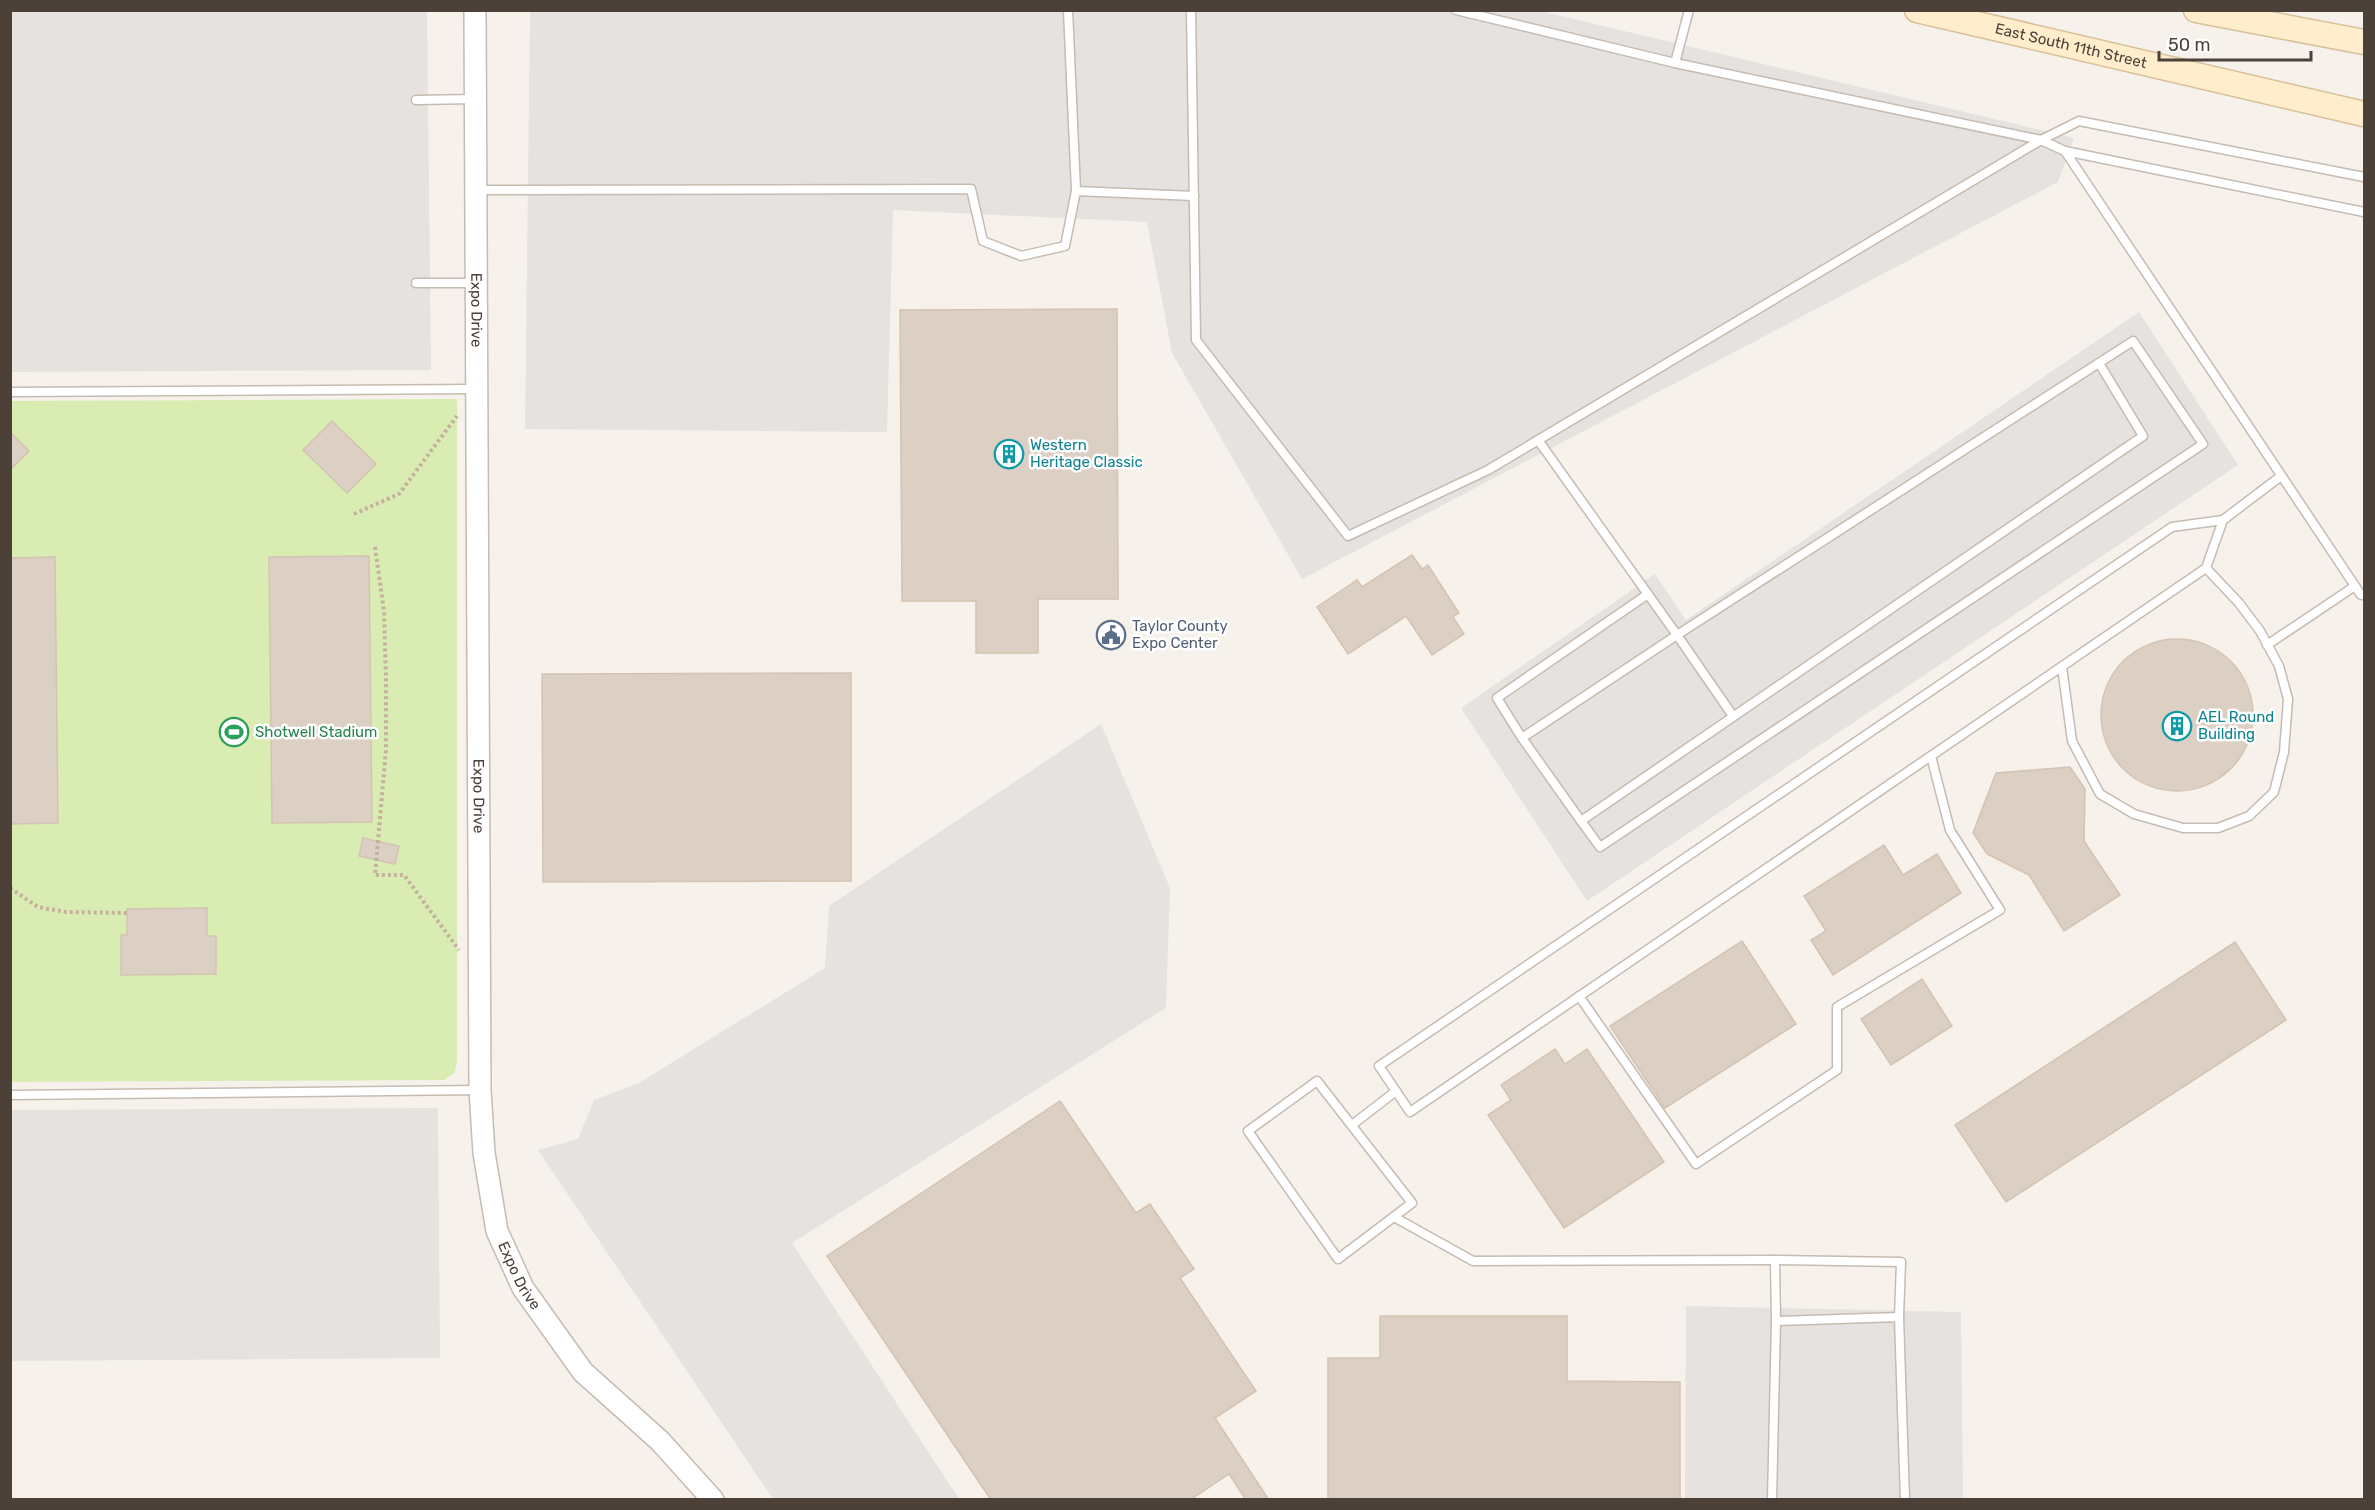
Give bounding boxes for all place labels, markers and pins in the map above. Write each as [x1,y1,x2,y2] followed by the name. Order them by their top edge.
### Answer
[1030,436,1143,471] place label: Western Heritage Classic
[993,438,1025,470] building icon: Western Heritage Classic
[1132,617,1228,652] place label: Taylor County Expo Center
[1095,619,1127,651] public building icon: Taylor County Expo Center
[2198,708,2274,743] place label: AEL Round Building
[2161,710,2193,742] building icon: AEL Round Building
[218,716,250,748] sports icon: Shotwell Stadium
[255,723,377,741] place label: Shotwell Stadium

